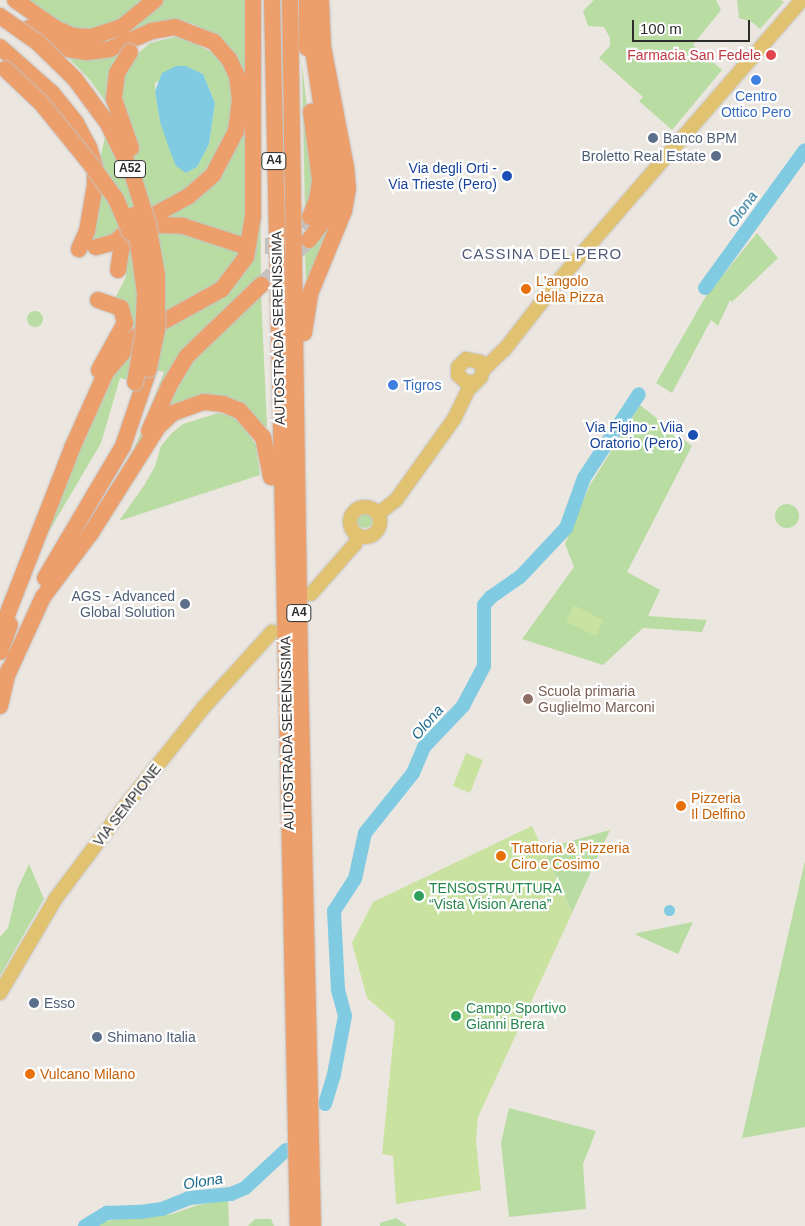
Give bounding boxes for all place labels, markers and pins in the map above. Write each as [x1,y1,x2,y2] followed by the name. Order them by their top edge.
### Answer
[627,47,761,63] place label: Farmacia San Fedele
[765,49,777,61] marker: Farmacia San Fedele
[750,74,762,86] marker: Centro Ottico Pero
[721,88,791,120] place label: Centro Ottico Pero
[663,130,737,146] place label: Banco BPM
[647,132,659,144] marker: Banco BPM
[581,148,706,164] place label: Broletto Real Estate
[710,150,722,162] marker: Broletto Real Estate
[388,160,497,192] place label: Via degli Orti - Via Trieste (Pero)
[501,170,513,182] marker: Via degli Orti - Via Trieste (Pero)
[536,273,604,306] place label: L'angolo della Pizza
[520,283,532,295] marker: L'angolo della Pizza
[403,377,441,393] place label: Tigros
[387,379,399,391] marker: Tigros
[585,419,683,452] place label: Via Figino - Viia Oratorio (Pero)
[687,429,699,441] marker: Via Figino - Viia Oratorio (Pero)
[71,588,175,620] place label: AGS - Advanced Global Solution
[179,598,191,610] marker: AGS - Advanced Global Solution
[538,683,655,716] place label: Scuola primaria Guglielmo Marconi
[522,693,534,705] marker: Scuola primaria Guglielmo Marconi
[691,790,745,822] place label: Pizzeria Il Delfino
[675,800,687,812] marker: Pizzeria Il Delfino
[511,840,630,872] place label: Trattoria & Pizzeria Ciro e Cosimo
[495,850,507,862] marker: Trattoria & Pizzeria Ciro e Cosimo
[429,880,562,912] place label: TENSOSTRUTTURA “Vista Vision Arena”
[413,890,425,902] marker: TENSOSTRUTTURA “Vista Vision Arena”
[44,995,75,1011] place label: Esso
[28,997,40,1009] marker: Esso
[466,1000,566,1032] place label: Campo Sportivo Gianni Brera
[450,1010,462,1022] marker: Campo Sportivo Gianni Brera
[107,1029,196,1045] place label: Shimano Italia
[91,1031,103,1043] marker: Shimano Italia
[40,1066,135,1082] place label: Vulcano Milano
[24,1068,36,1080] marker: Vulcano Milano

